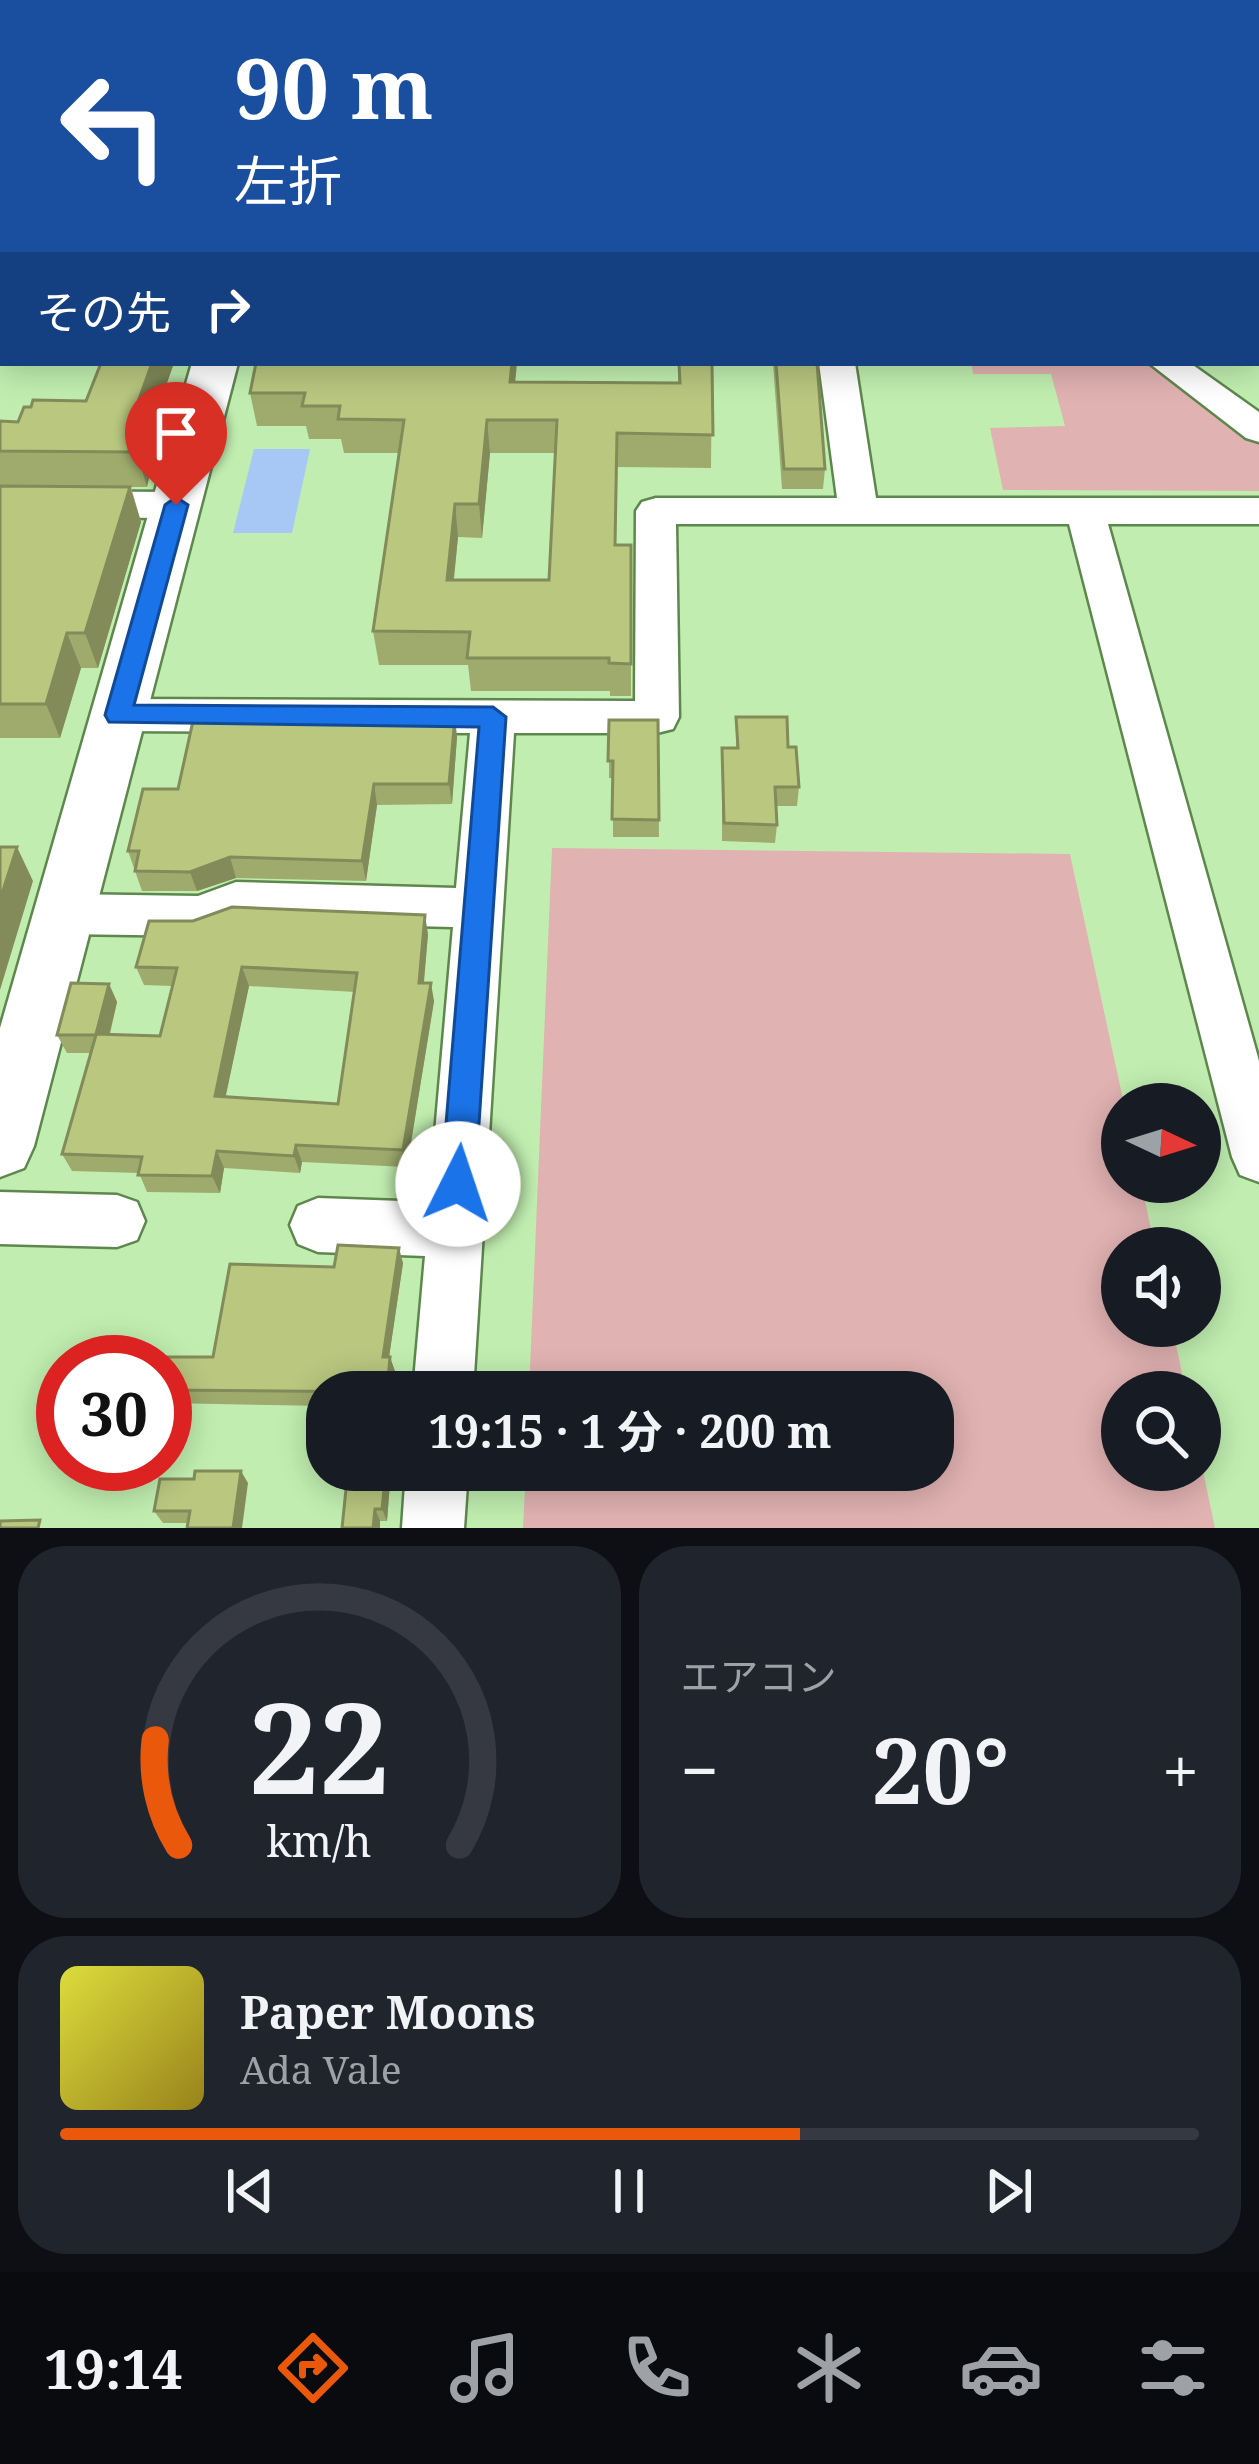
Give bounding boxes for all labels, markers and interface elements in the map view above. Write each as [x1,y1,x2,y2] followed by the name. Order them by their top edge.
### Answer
[234,29,434,144] text: 90 m
[36,48,192,204] icon: left
[234,143,342,217] text: 左折
[195,276,261,342] icon: right
[36,281,171,342] text: その先
[125,382,227,505] pin
[143,400,209,466] icon: arrive
[1101,1083,1221,1203] north arrow
[1101,1083,1221,1491] map controls
[395,1121,521,1247] position arrow
[1101,1227,1221,1347] button: sound
[36,1335,192,1491] speed limit sign: 30
[1101,1371,1221,1491] button: search
[428,1400,832,1461] text: 19:15 · 1 分 · 200 m
[681,1649,837,1702] text: エアコン
[249,1661,390,1831] text: 22
[872,1708,1009,1830] text: 20°
[681,1724,719,1814] text: −
[1162,1724,1199,1814] text: +
[267,1811,372,1870] text: km/h
[240,1981,535,2042] text: Paper Moons
[240,2042,402,2095] text: Ada Vale
[217,2158,283,2224] icon: previous
[596,2158,662,2224] icon: pause
[976,2158,1042,2224] icon: next
[271,2326,355,2410] icon: directions
[443,2326,527,2410] icon: music
[615,2326,699,2410] icon: phone
[787,2326,871,2410] icon: climate
[959,2326,1043,2410] icon: car
[1131,2326,1215,2410] icon: filters
[44,2331,183,2405] text: 19:14

